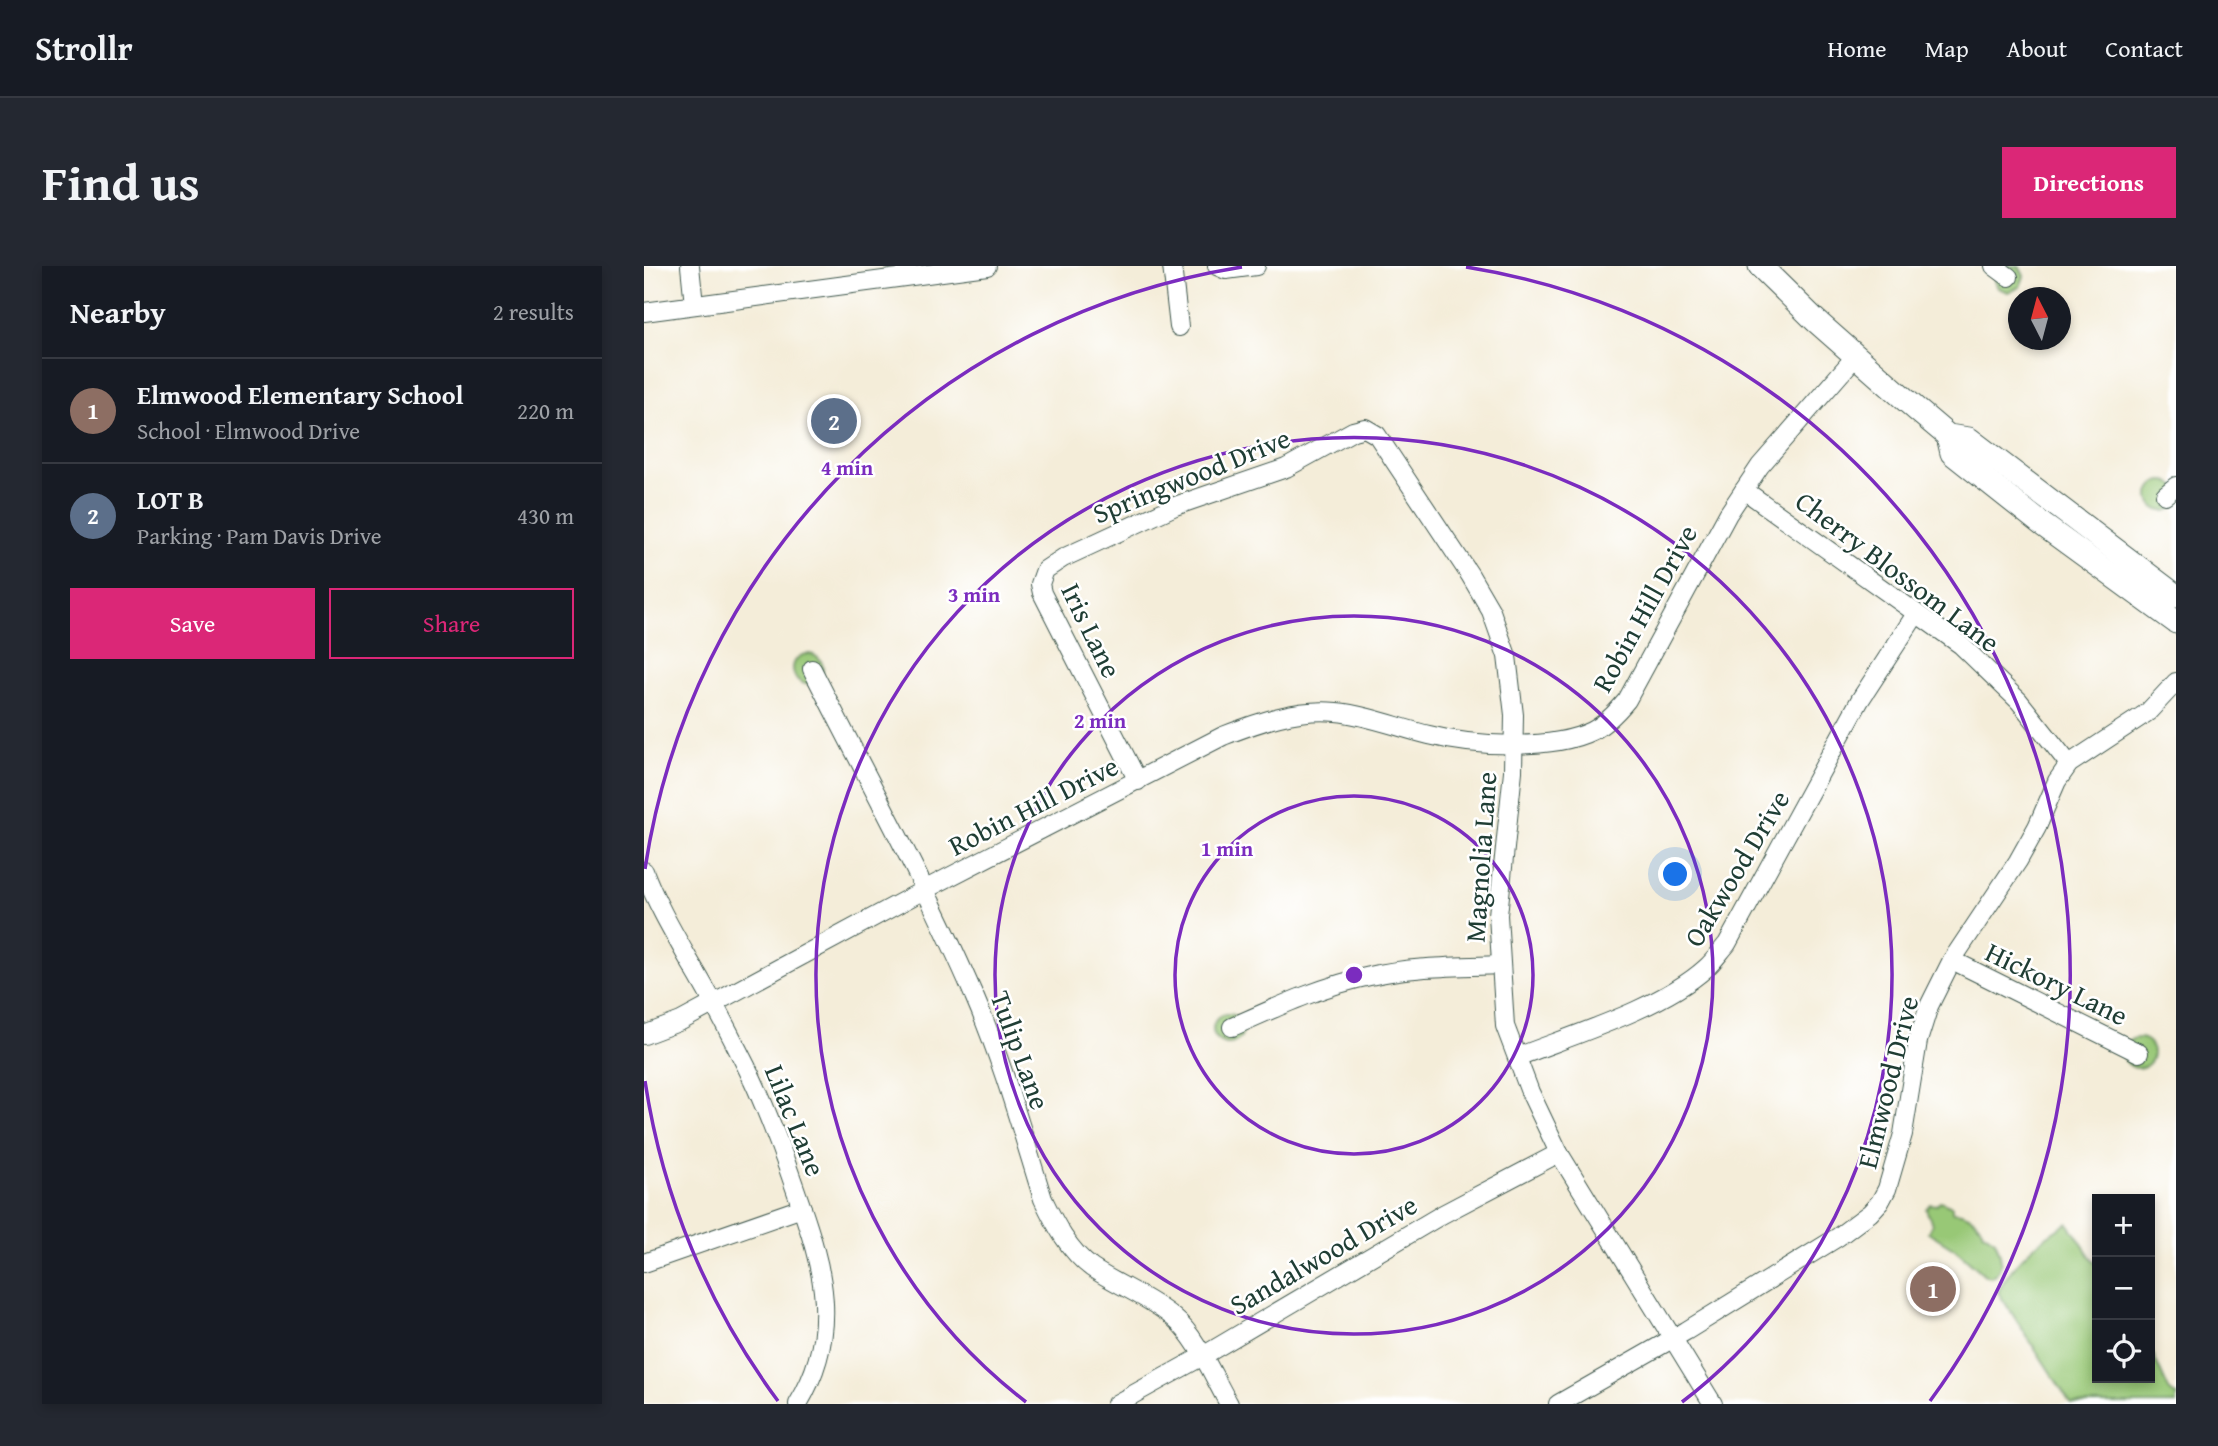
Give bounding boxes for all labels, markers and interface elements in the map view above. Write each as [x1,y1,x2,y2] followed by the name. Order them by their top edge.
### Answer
[35,24,133,72] text: Strollr
[1828,31,1887,66] text: Home
[1925,31,1969,66] text: Map
[2007,31,2067,66] text: About
[2105,31,2183,66] text: Contact
[42,146,200,218] text: Find us
[2002,147,2176,218] button: Directions
[2008,287,2071,350] north arrow
[70,290,166,334] text: Nearby
[493,295,574,328] text: 2 results
[137,375,464,414] text: Elmwood Elementary School
[87,394,99,427] text: 1
[517,394,574,427] text: 220 m
[811,395,857,447] pin: 2
[137,414,360,447] text: School · Elmwood Drive
[1086,417,1296,533] street label: Springwood Drive
[821,452,874,483] text: 4 min
[137,480,204,519] text: LOT B
[1787,480,2009,662] street label: Cherry Blossom Lane
[87,499,99,532] text: 2
[517,499,574,532] text: 430 m
[1581,517,1707,699] street label: Robin Hill Drive
[137,519,381,552] text: Parking · Pam Davis Drive
[1051,576,1133,684] street label: Iris Lane
[948,579,1001,610] text: 3 min
[70,588,315,659] button: Save
[329,588,574,659] button: Share
[1074,705,1127,736] text: 2 min
[941,745,1125,865] street label: Robin Hill Drive
[1454,770,1506,944] street label: Magnolia Lane
[1673,782,1799,954] street label: Oakwood Drive
[1201,833,1254,864] text: 1 min
[1658,857,1692,891] your location
[1979,931,2135,1035] street label: Hickory Lane
[1342,963,1366,987] centre of rings
[981,985,1061,1115] street label: Tulip Lane
[1846,991,1928,1173] street label: Elmwood Drive
[755,1058,837,1182] street label: Lilac Lane
[1222,1184,1424,1324] street label: Sandalwood Drive
[2092,1194,2155,1383] map controls
[2092,1194,2155,1257] button: +
[2092,1257,2155,1320] button: −
[1910,1263,1956,1315] pin: 1
[2092,1320,2155,1383] button: locate

